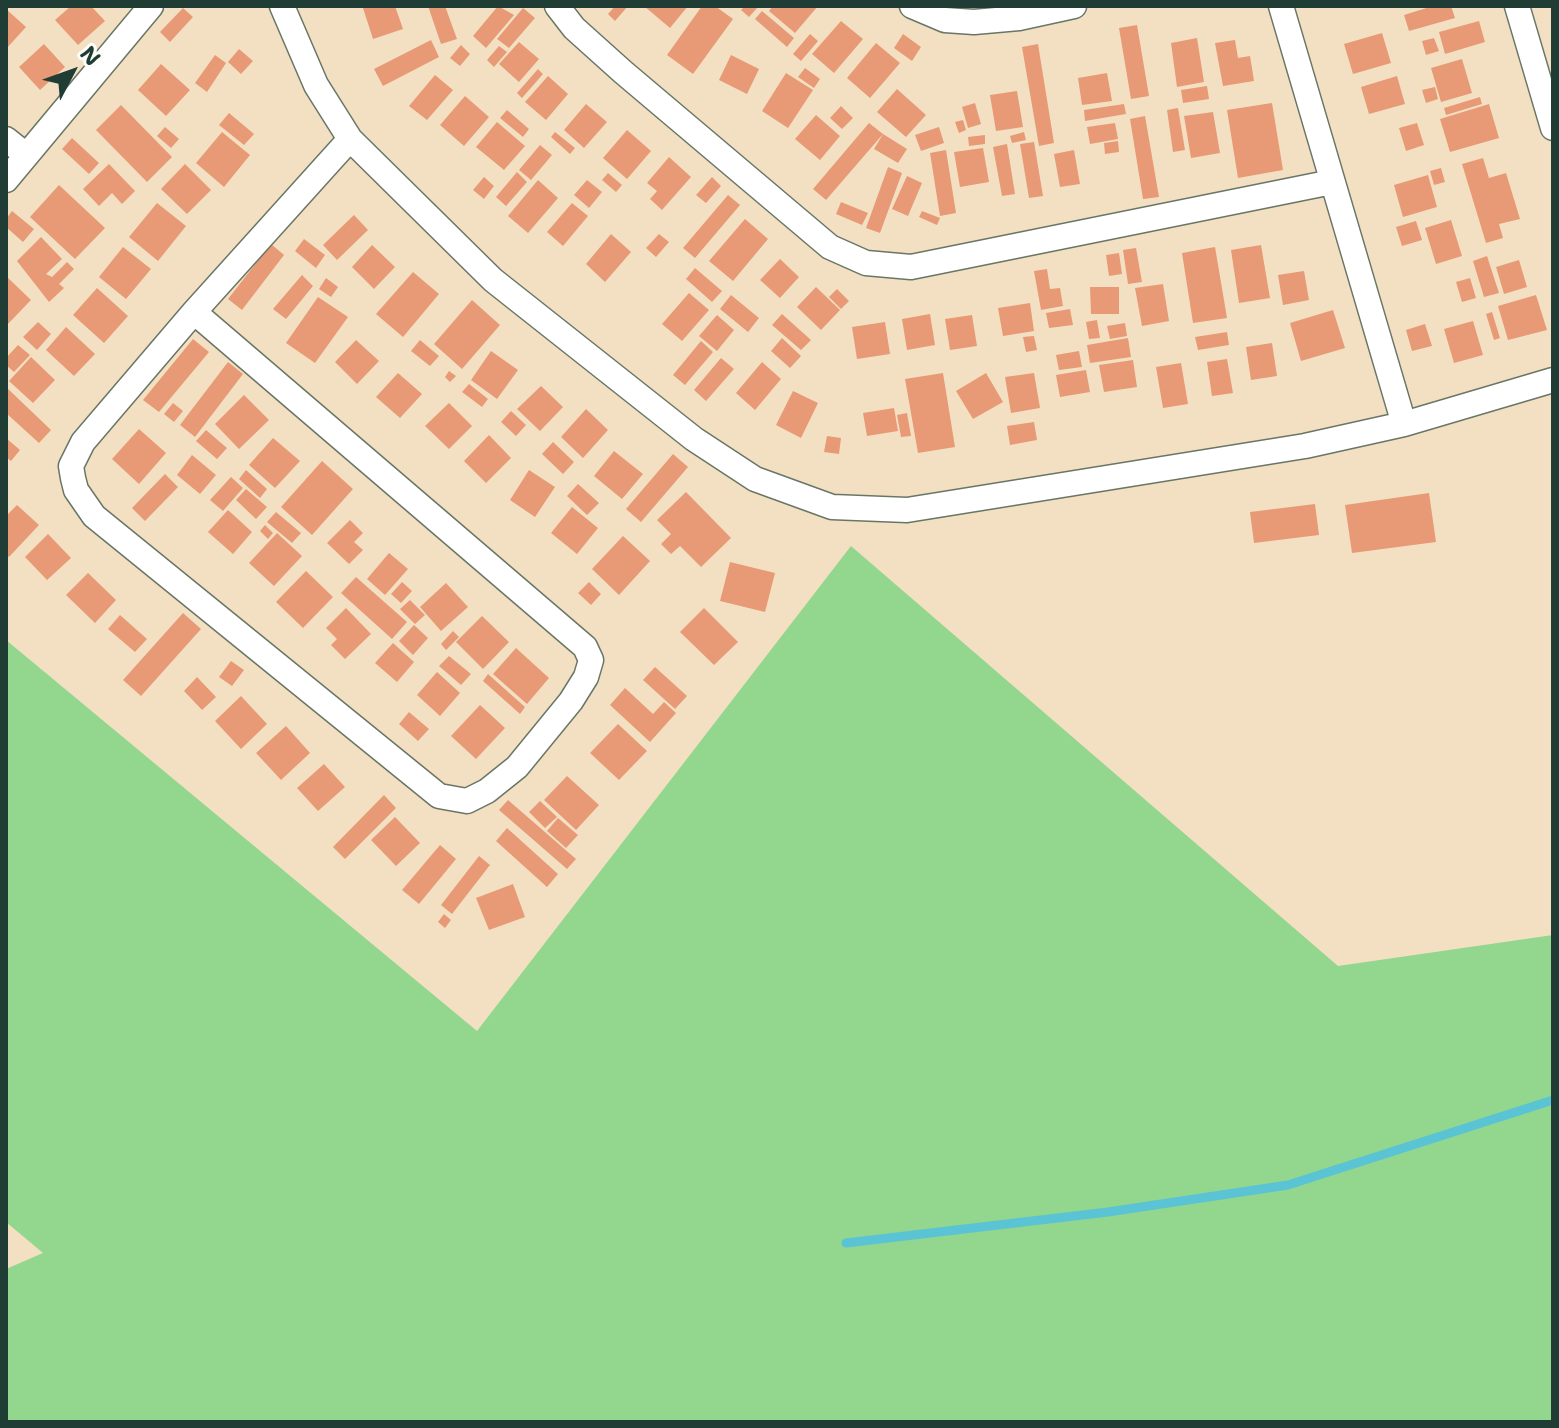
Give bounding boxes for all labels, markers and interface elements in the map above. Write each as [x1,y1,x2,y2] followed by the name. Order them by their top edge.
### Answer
[32,32,112,112] north arrow
[74,40,107,72] text: N

